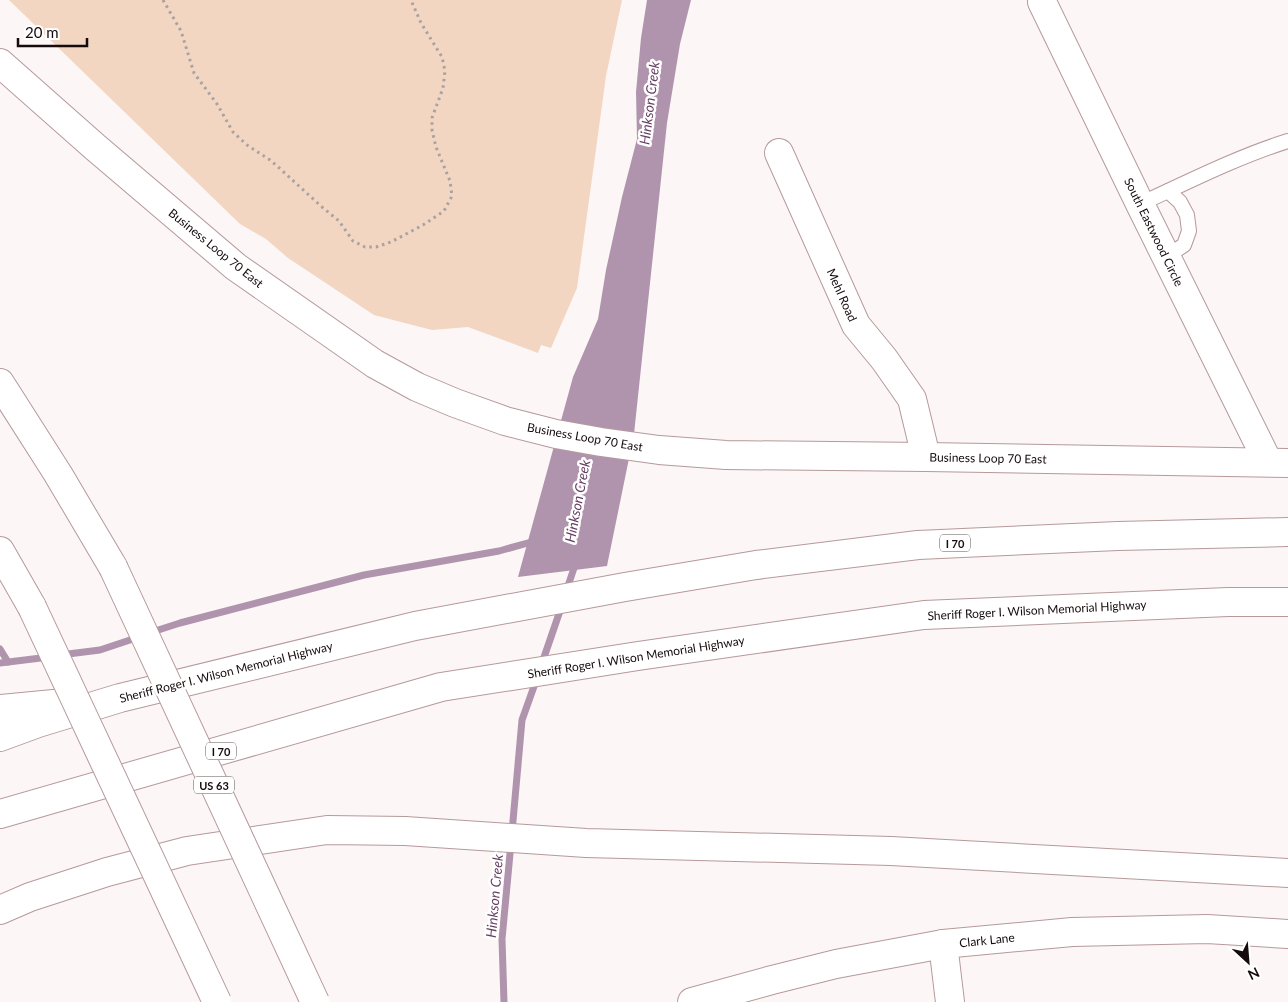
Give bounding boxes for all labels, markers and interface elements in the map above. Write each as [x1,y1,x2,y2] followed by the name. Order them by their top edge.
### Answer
[18,15,86,47] scale bar
[25,23,59,41] text: 20 m
[635,60,663,146] water label: Hinkson Creek
[1121,175,1187,289] street label: South Eastwood Circle
[166,205,267,291] street label: Business Loop 70 East
[824,266,860,324] street label: Mehl Road
[526,419,645,455] street label: Business Loop 70 East
[929,449,1047,467] street label: Business Loop 70 East
[561,458,593,544] water label: Hinkson Creek
[940,534,970,552] road number: I 70
[927,597,1148,623] street label: Sheriff Roger I. Wilson Memorial Highway
[526,632,746,682] street label: Sheriff Roger I. Wilson Memorial Highway
[118,638,335,706] street label: Sheriff Roger I. Wilson Memorial Highway
[206,742,236,759] road number: I 70
[194,776,234,794] road number: US 63
[482,853,506,939] water label: Hinkson Creek
[959,930,1015,950] street label: Clark Lane
[1223,937,1273,987] north arrow
[1245,964,1262,984] text: N

